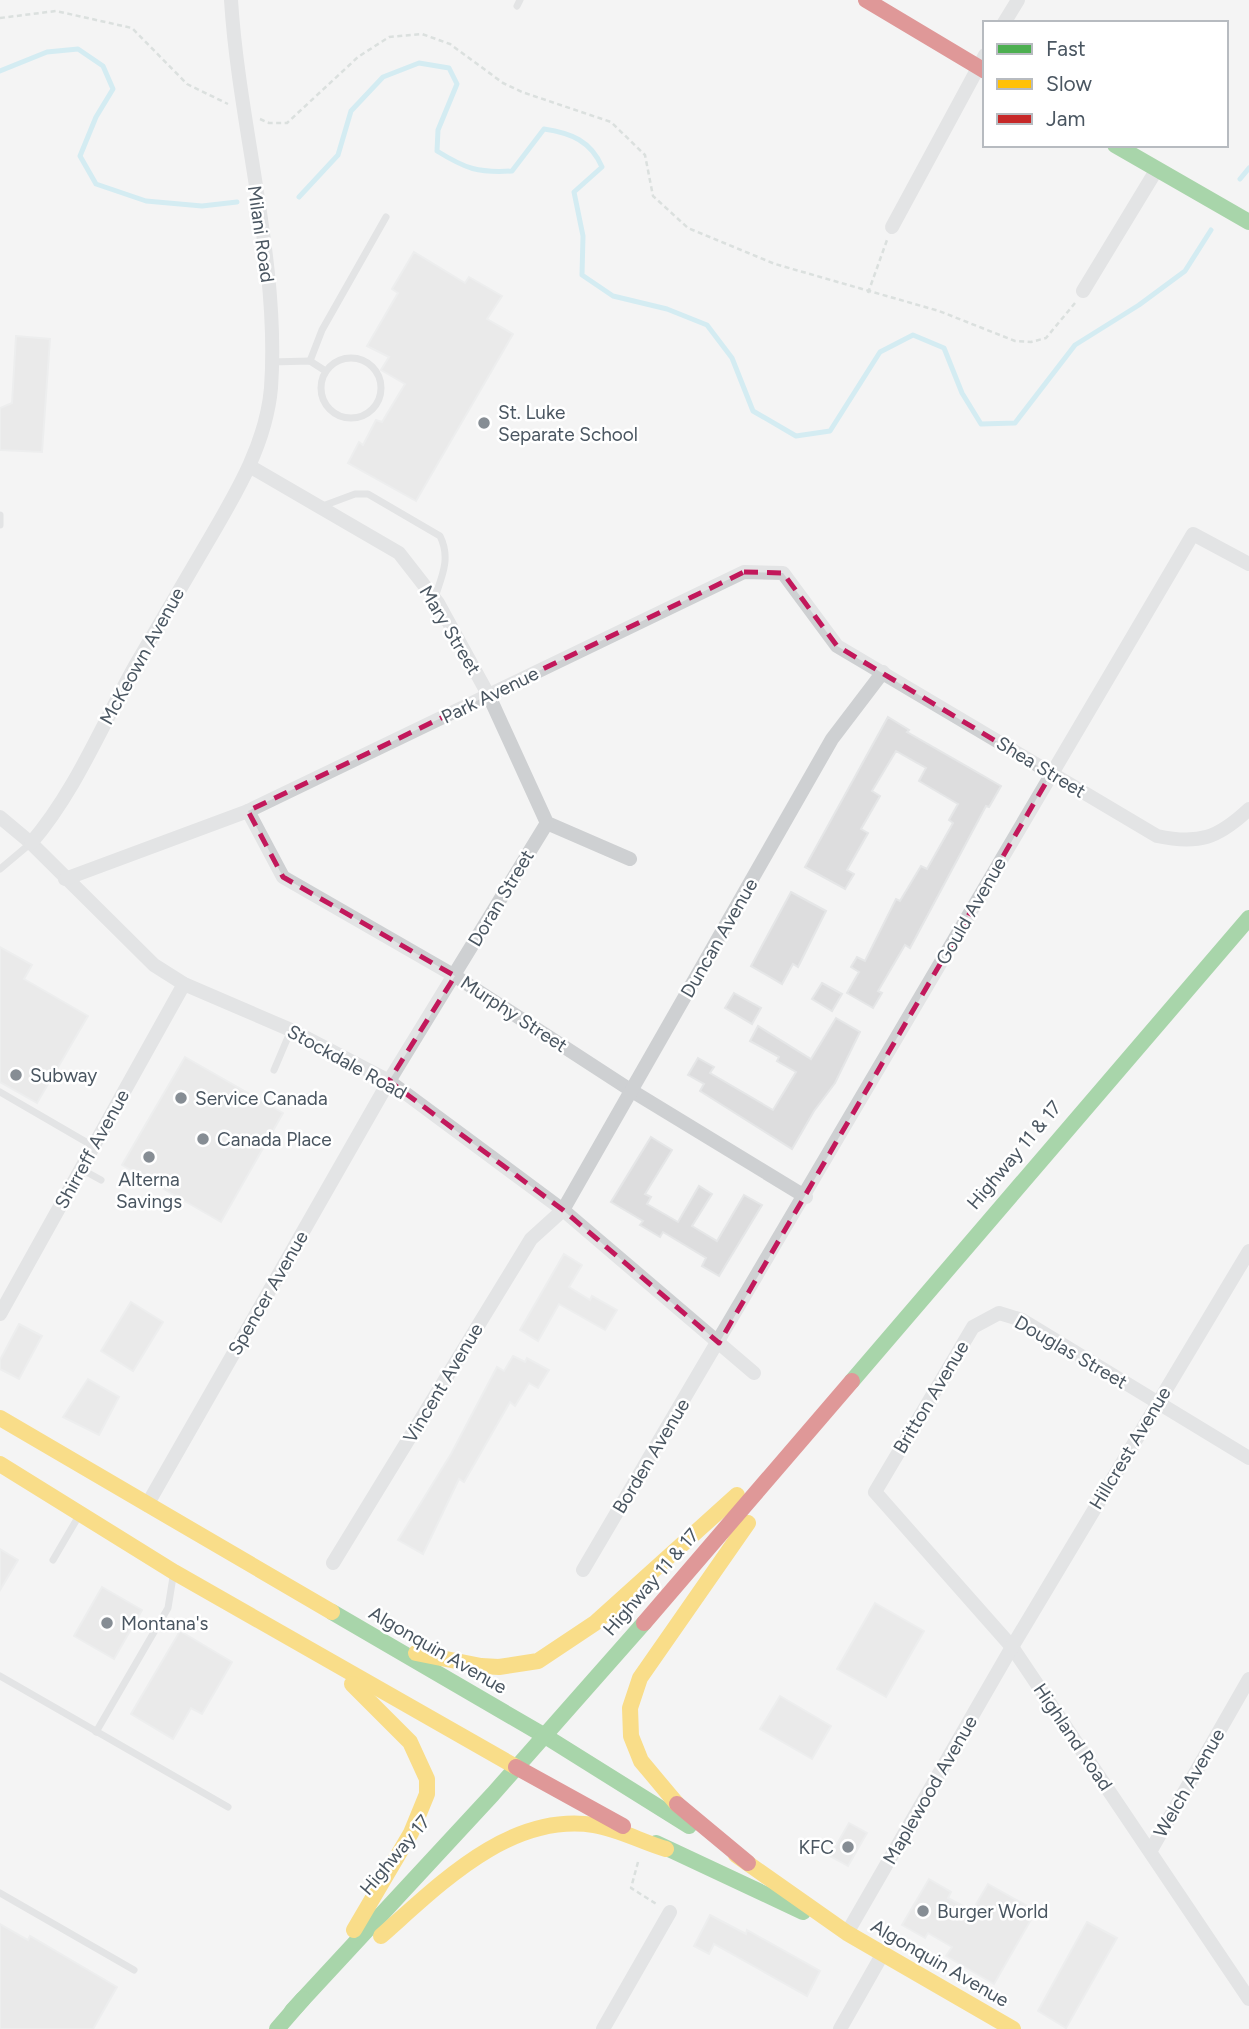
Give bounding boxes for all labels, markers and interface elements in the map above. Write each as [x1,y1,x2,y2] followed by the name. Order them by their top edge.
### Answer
[983,21,1228,147] legend
[1046,36,1086,61] text: Fast
[1046,71,1092,96] text: Slow
[1046,106,1085,131] text: Jam
[243,184,279,284] street label: Milani Road
[498,401,638,446] place label: St. Luke Separate School
[476,415,492,431] marker: St. Luke Separate School
[414,581,486,679] street label: Mary Street
[95,583,189,729] street label: McKeown Avenue
[438,662,542,728] street label: Park Avenue
[992,731,1090,803] street label: Shea Street
[463,845,539,951] street label: Doran Street
[931,853,1011,969] street label: Gould Avenue
[676,874,762,1002] street label: Duncan Avenue
[456,971,572,1057] street label: Murphy Street
[283,1020,411,1104] street label: Stockdale Road
[30,1064,97,1087] place label: Subway
[8,1067,24,1083] marker: Subway
[50,1085,134,1213] street label: Shirreff Avenue
[195,1087,328,1110] place label: Service Canada
[173,1090,189,1106] marker: Service Canada
[962,1096,1066,1214] street label: Highway 11 & 17
[217,1128,332,1151] place label: Canada Place
[195,1131,211,1147] marker: Canada Place
[141,1149,157,1165] marker: Alterna Savings
[116,1168,182,1213] place label: Alterna Savings
[223,1227,313,1359] street label: Spencer Avenue
[1010,1310,1132,1394] street label: Douglas Street
[398,1319,488,1447] street label: Vincent Avenue
[888,1337,974,1457] street label: Britton Avenue
[1084,1382,1176,1514] street label: Hillcrest Avenue
[608,1394,694,1518] street label: Borden Avenue
[598,1524,704,1640] street label: Highway 11 & 17
[365,1601,511,1699] street label: Algonquin Avenue
[121,1612,209,1635] place label: Montana's
[99,1615,115,1631] marker: Montana's
[1029,1679,1117,1795] street label: Highland Road
[878,1711,982,1869] street label: Maplewood Avenue
[1149,1724,1229,1842] street label: Welch Avenue
[355,1810,435,1900] street label: Highway 17
[798,1836,834,1859] place label: KFC
[840,1839,856,1855] marker: KFC
[937,1900,1049,1923] place label: Burger World
[915,1903,931,1919] marker: Burger World
[867,1914,1013,2012] street label: Algonquin Avenue

